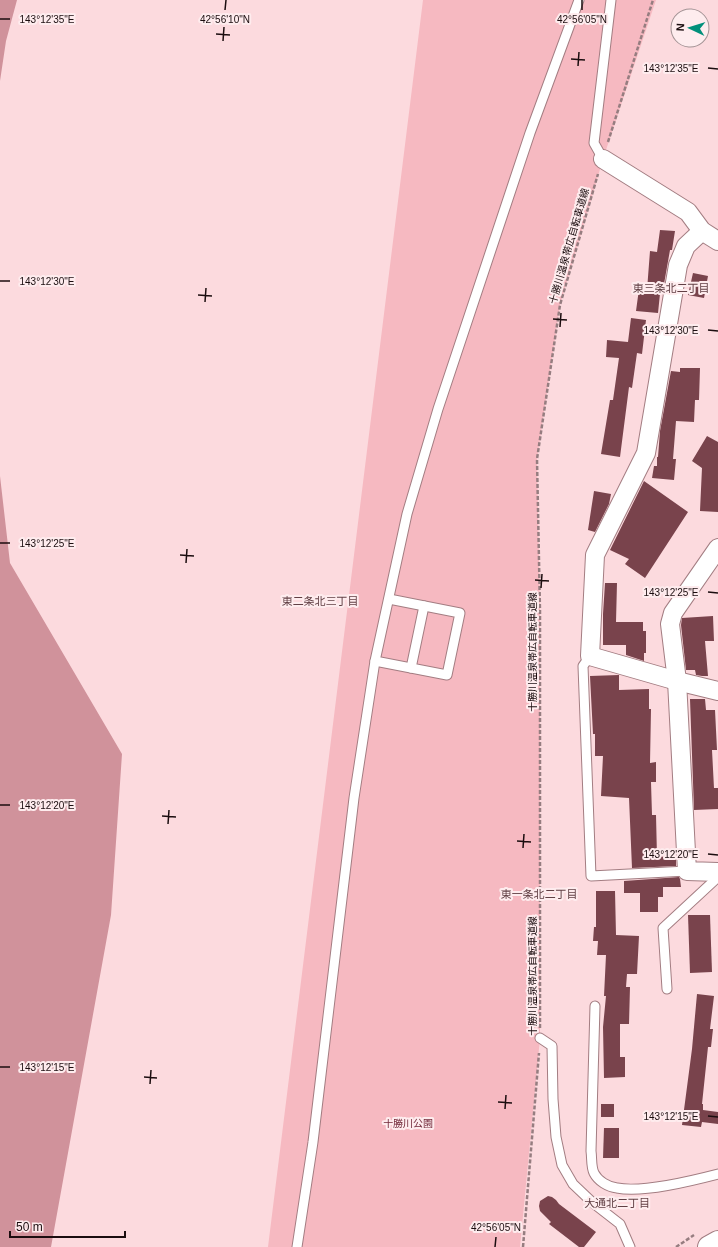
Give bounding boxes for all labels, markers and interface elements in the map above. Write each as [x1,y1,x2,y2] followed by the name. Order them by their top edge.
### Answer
[670,8,710,48] north arrow
[19,14,75,25] text: 143°12'35"E
[200,14,250,25] text: 42°56'10"N
[557,14,607,25] text: 42°56'05"N
[674,23,686,32] text: N
[643,63,699,74] text: 143°12'35"E
[547,187,591,305] street label: 十勝川温泉帯広自転車道線
[19,276,75,287] text: 143°12'30"E
[633,282,710,294] district label: 東三条北二丁目
[643,325,699,336] text: 143°12'30"E
[19,538,75,549] text: 143°12'25"E
[643,587,699,598] text: 143°12'25"E
[527,592,538,712] street label: 十勝川温泉帯広自転車道線
[282,595,359,607] district label: 東二条北三丁目
[19,800,75,811] text: 143°12'20"E
[643,849,699,860] text: 143°12'20"E
[501,888,578,900] district label: 東一条北二丁目
[527,916,538,1036] street label: 十勝川温泉帯広自転車道線
[19,1062,75,1073] text: 143°12'15"E
[643,1111,699,1122] text: 143°12'15"E
[383,1118,433,1129] park label: 十勝川公園
[584,1197,650,1209] district label: 大通北二丁目
[10,1213,125,1239] scale bar
[16,1220,43,1234] text: 50 m
[471,1222,521,1233] text: 42°56'05"N

